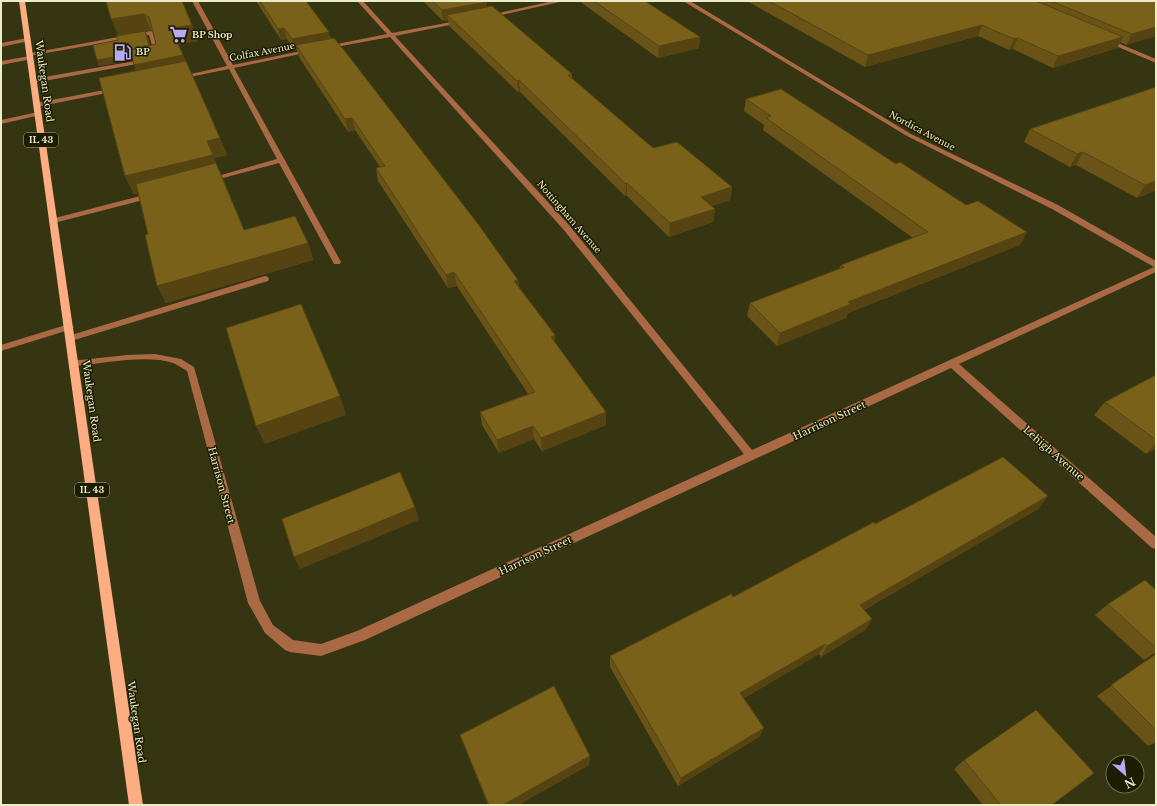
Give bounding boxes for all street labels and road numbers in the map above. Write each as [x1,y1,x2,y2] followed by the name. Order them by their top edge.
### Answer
[32,38,57,123] street label: Waukegan Road
[228,40,296,63] street label: Colfax Avenue
[887,109,957,153] street label: Nordica Avenue
[24,133,58,147] road number: IL 43
[535,178,604,255] street label: Nottingham Avenue
[79,358,104,443] street label: Waukegan Road
[791,398,868,443] street label: Harrison Street
[1020,423,1087,484] street label: Lehigh Avenue
[205,445,238,525] street label: Harrison Street
[75,483,109,497] road number: IL 43
[497,533,574,578] street label: Harrison Street
[124,679,149,764] street label: Waukegan Road

